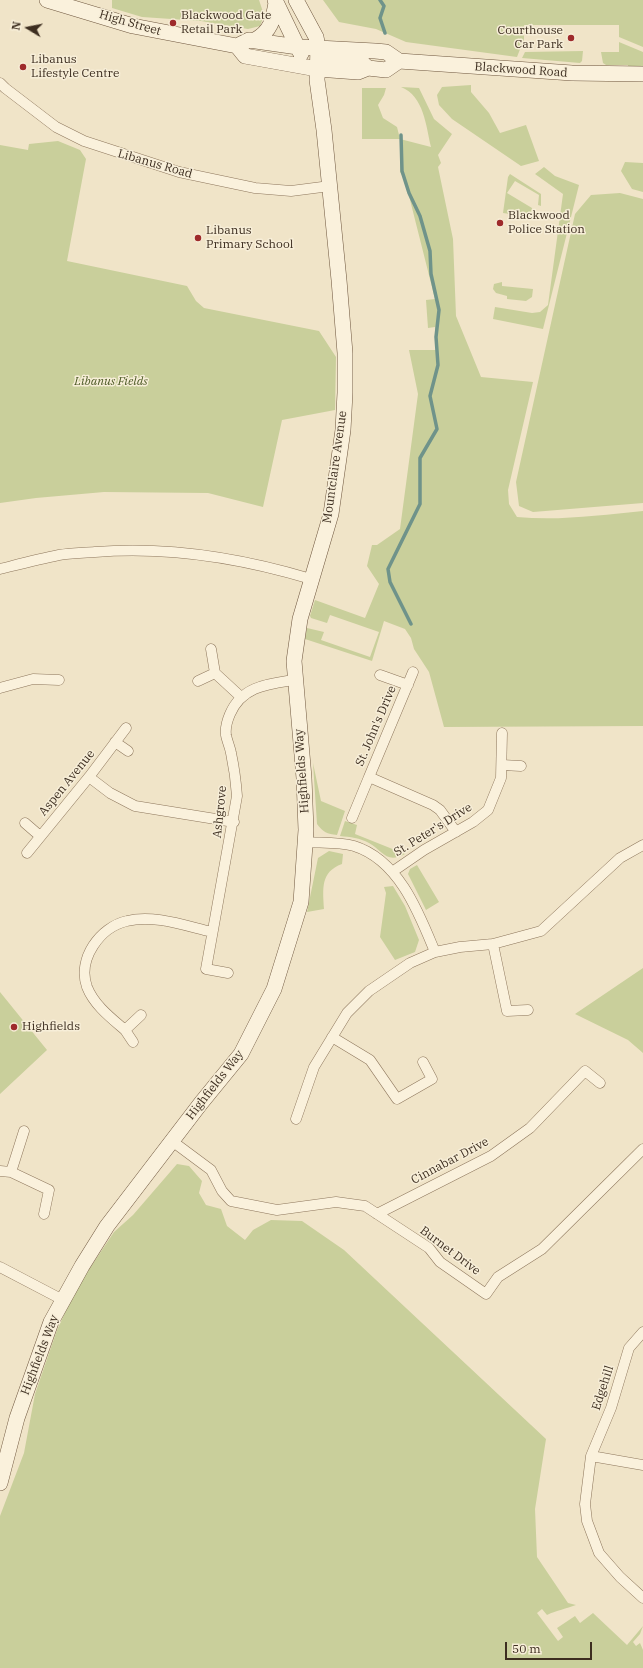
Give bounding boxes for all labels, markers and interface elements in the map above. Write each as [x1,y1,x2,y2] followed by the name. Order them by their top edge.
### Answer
[97,7,163,39] street label: High Street
[8,8,48,48] north arrow
[181,9,271,37] place label: Blackwood Gate Retail Park
[168,18,178,28] marker: Blackwood Gate Retail Park
[9,20,24,31] text: N
[497,24,563,52] place label: Courthouse Car Park
[566,33,576,43] marker: Courthouse Car Park
[31,53,119,81] place label: Libanus Lifestyle Centre
[474,60,568,80] street label: Blackwood Road
[18,62,28,72] marker: Libanus Lifestyle Centre
[116,146,194,182] street label: Libanus Road
[508,209,585,237] place label: Blackwood Police Station
[495,218,505,228] marker: Blackwood Police Station
[206,224,293,252] place label: Libanus Primary School
[193,233,203,243] marker: Libanus Primary School
[74,375,148,389] park label: Libanus Fields
[320,410,350,524] street label: Mountclaire Avenue
[353,684,399,768] street label: St. John's Drive
[292,728,312,814] street label: Highfields Way
[36,747,98,819] street label: Aspen Avenue
[210,785,230,839] street label: Ashgrove
[391,800,475,860] street label: St. Peter's Drive
[22,1020,80,1034] place label: Highfields
[9,1022,19,1032] marker: Highfields
[183,1047,247,1123] street label: Highfields Way
[409,1135,491,1187] street label: Cinnabar Drive
[417,1224,483,1278] street label: Burnet Drive
[18,1313,62,1397] street label: Highfields Way
[589,1364,617,1412] street label: Edgehill
[507,1634,594,1660] scale bar
[512,1641,541,1656] text: 50 m

